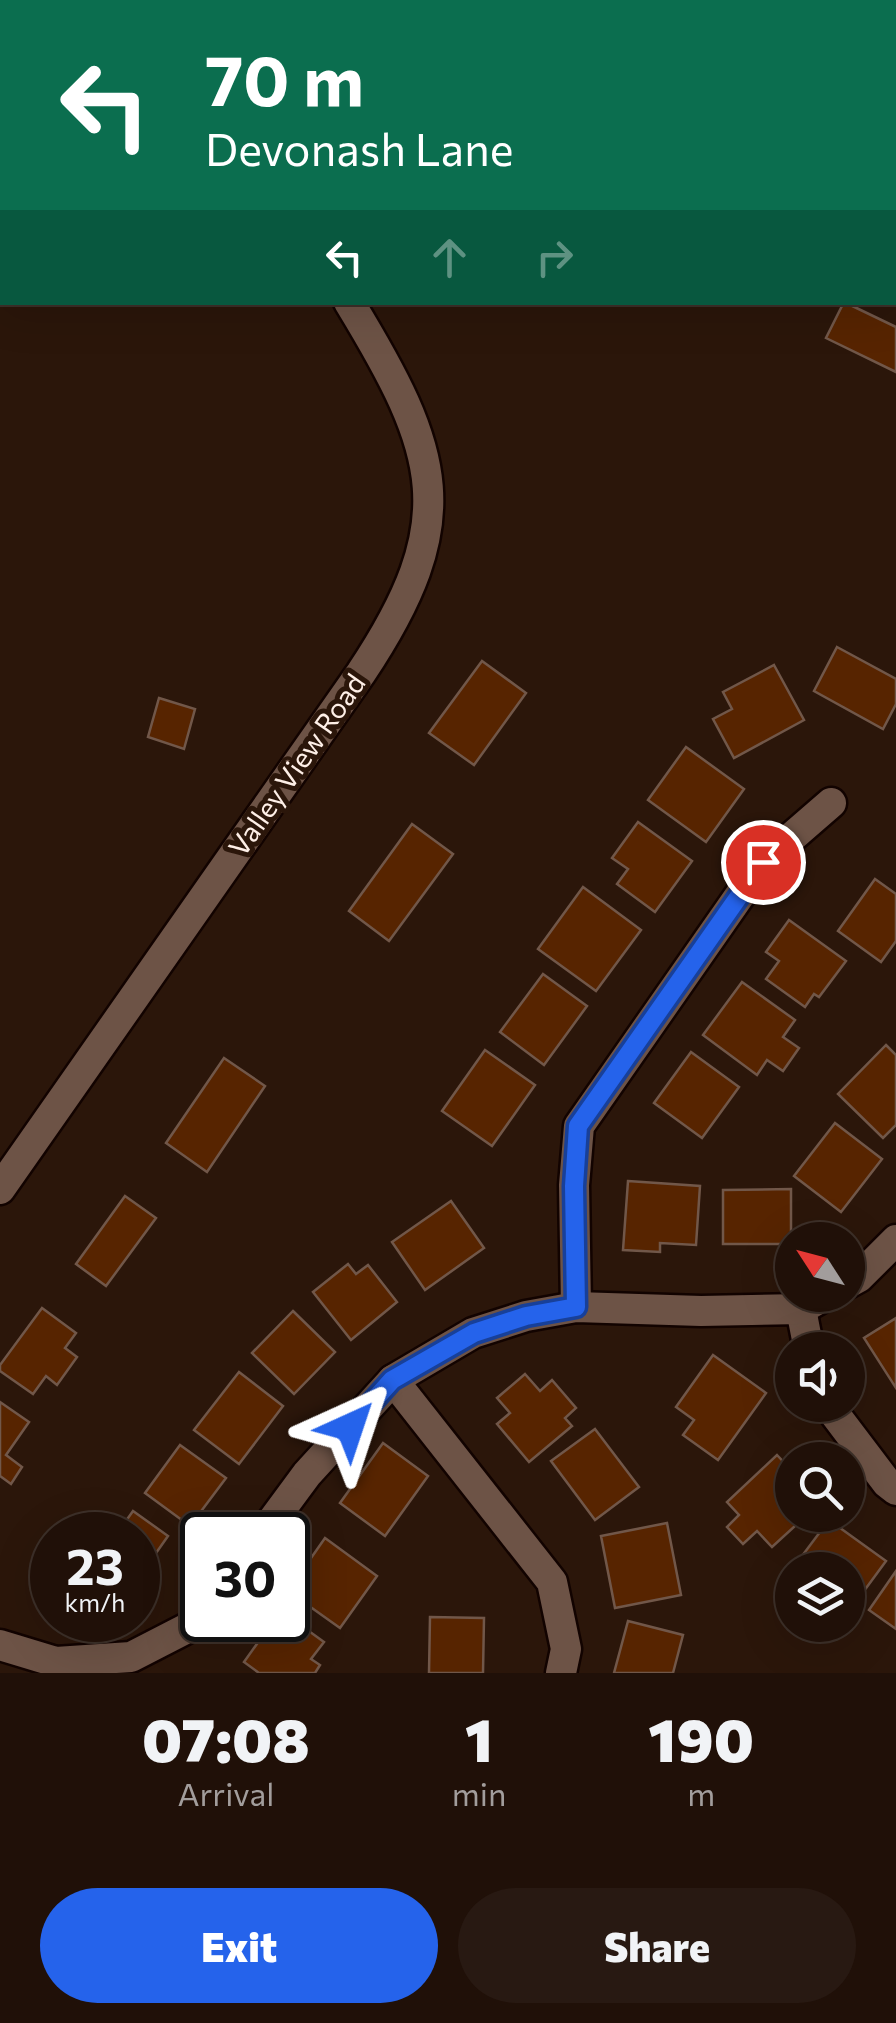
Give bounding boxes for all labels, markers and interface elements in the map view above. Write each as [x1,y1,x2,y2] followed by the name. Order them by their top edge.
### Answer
[205,35,364,120] text: 70 m
[40,40,170,170] icon: left
[205,120,514,175] text: Devonash Lane
[317,230,372,285] icon: left
[422,230,477,285] icon: ahead
[527,230,582,285] icon: right
[221,667,372,862] street label: Valley View Road
[721,820,806,905] pin
[736,835,791,890] icon: arrive
[775,1222,865,1312] north arrow
[775,1222,865,1642] map controls
[775,1332,865,1422] button: sound
[298,1375,402,1479] position arrow
[775,1442,865,1532] button: search
[180,1512,310,1642] speed limit sign: 30
[66,1534,124,1595] text: 23
[775,1552,865,1642] button: layers
[65,1587,125,1617] text: km/h
[142,1701,310,1774] text: 07:08
[465,1701,493,1774] text: 1
[648,1701,754,1774] text: 190
[178,1773,274,1813] text: Arrival
[452,1773,506,1813] text: min
[687,1773,715,1813] text: m
[40,1888,438,2003] button: Exit
[458,1888,856,2003] button: Share

